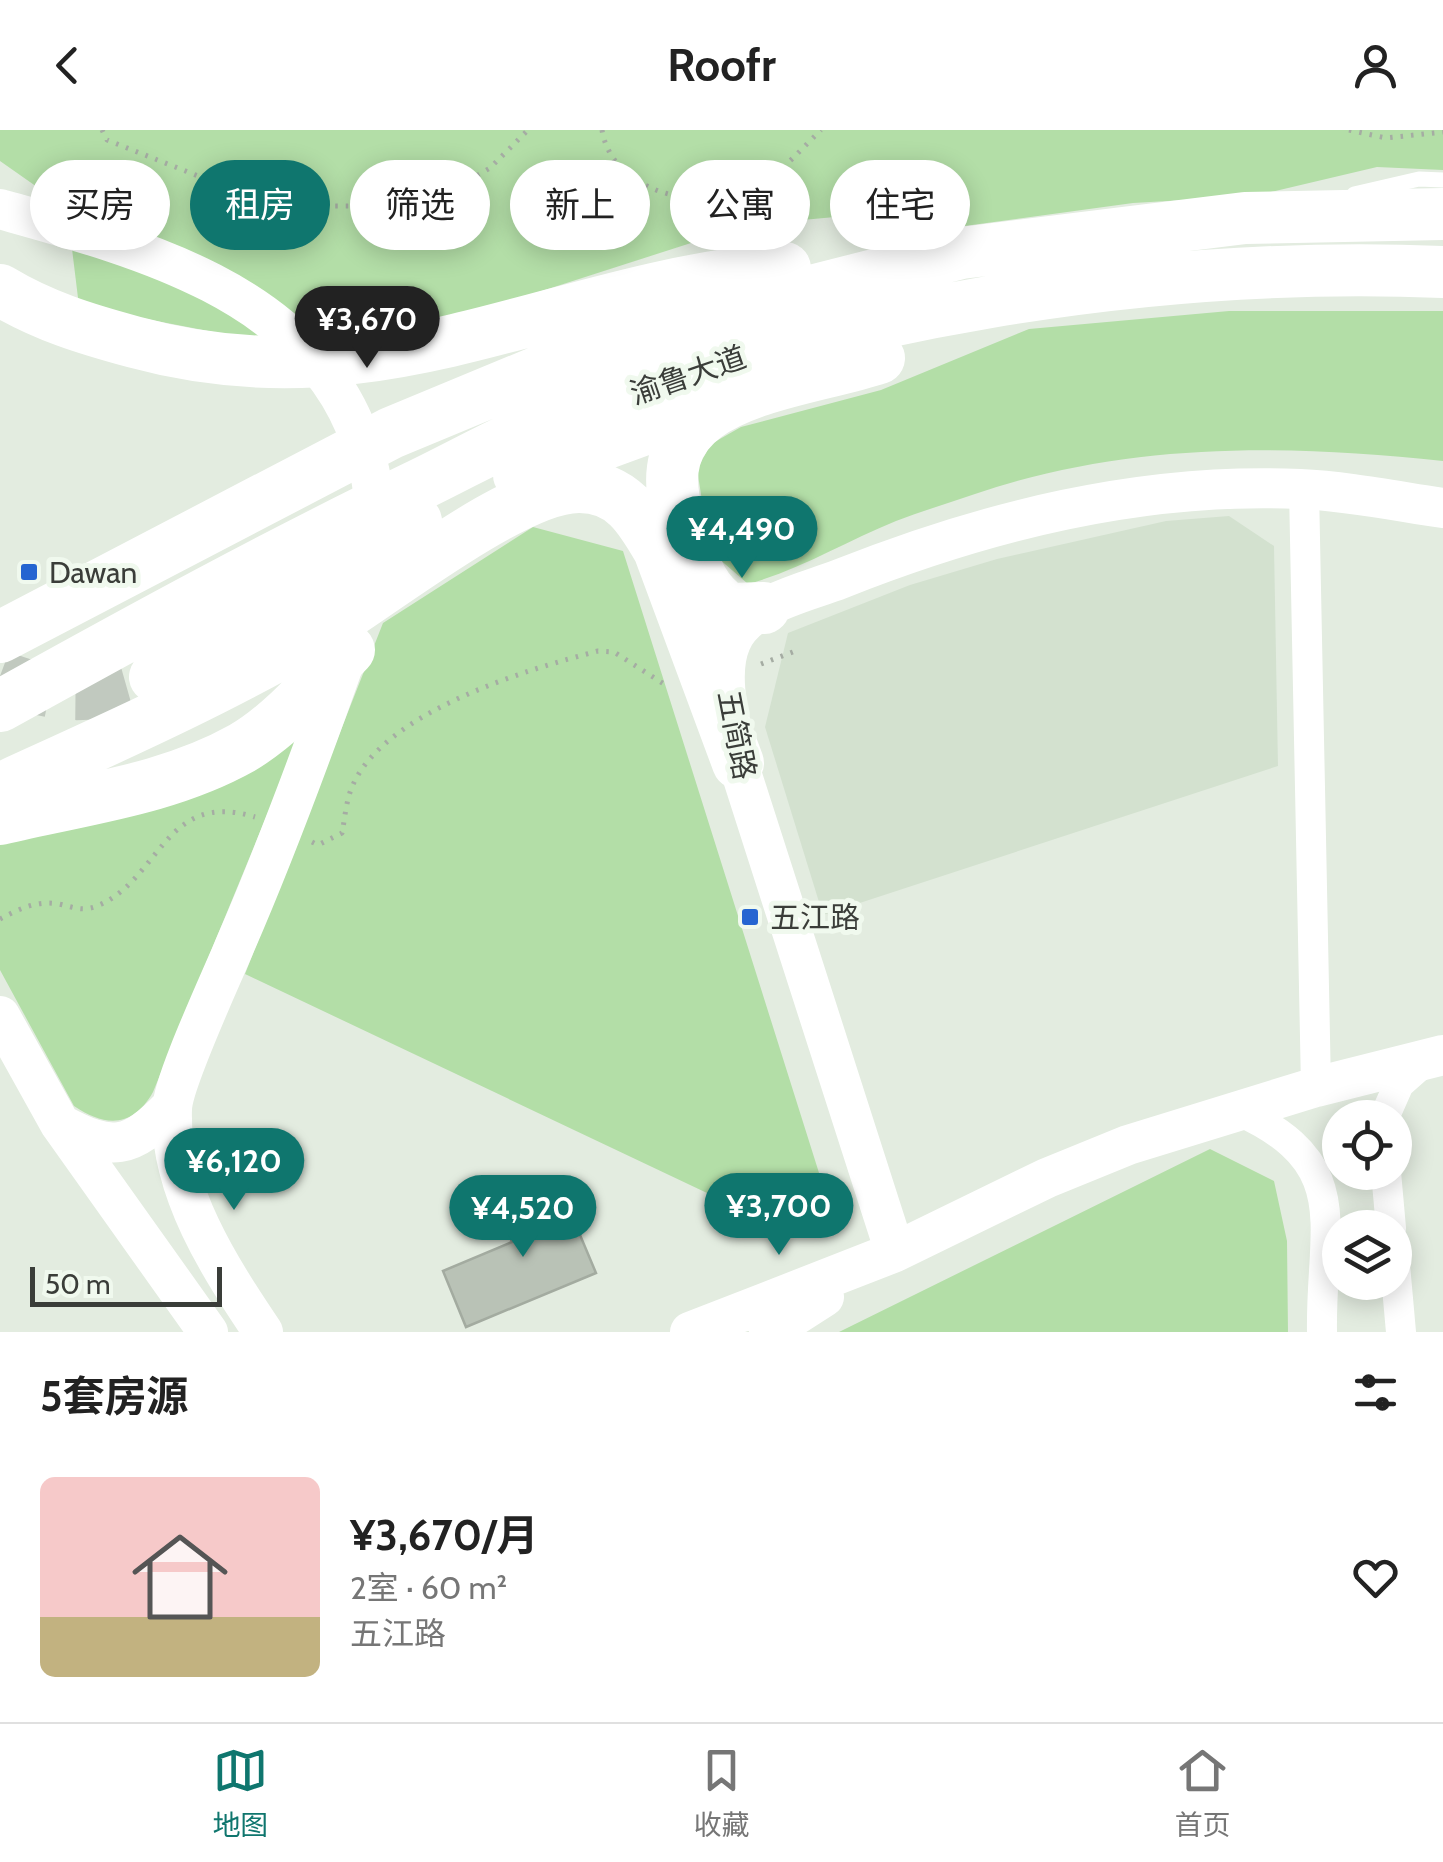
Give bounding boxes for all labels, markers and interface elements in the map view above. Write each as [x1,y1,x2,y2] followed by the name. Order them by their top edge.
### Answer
[40,38,95,93] icon: back
[667,38,776,92] text: Roofr
[1348,38,1403,93] icon: person
[30,160,170,250] chip: 买房
[190,160,330,250] chip: 租房
[350,160,490,250] chip: 筛选
[510,160,650,250] chip: 新上
[670,160,810,250] chip: 公寓
[830,160,970,250] chip: 住宅
[286,286,448,371] pin: ¥3,670
[317,299,417,338] text: ¥3,670
[625,338,751,412] street label: 渝鲁大道
[661,496,823,581] pin: ¥4,490
[688,509,796,548] text: ¥4,490
[49,554,137,591] place label: Dawan
[18,561,40,583] marker: Dawan
[710,687,764,783] street label: 五简路
[770,899,860,936] place label: 五江路
[739,906,761,928] marker: 五江路
[1322,1100,1412,1300] map controls
[1322,1100,1412,1190] button: locate
[153,1128,315,1213] pin: ¥6,120
[186,1141,282,1180] text: ¥6,120
[698,1173,860,1258] pin: ¥3,700
[442,1175,604,1260] pin: ¥4,520
[726,1186,832,1225] text: ¥3,700
[471,1188,575,1227] text: ¥4,520
[1322,1210,1412,1300] button: layers
[30,1262,222,1306] scale bar
[45,1267,111,1301] text: 50 m
[1348,1365,1403,1420] icon: filters
[40,1370,189,1422] text: 5套房源
[350,1509,539,1561] text: ¥3,670/月
[120,1517,240,1637] icon: home
[1348,1550,1403,1605] icon: heart
[350,1568,507,1607] text: 2室 · 60 m²
[350,1614,446,1653] text: 五江路
[212,1743,269,1843] tab: 地图
[693,1743,750,1843] tab: 收藏
[1174,1743,1231,1843] tab: 首页

